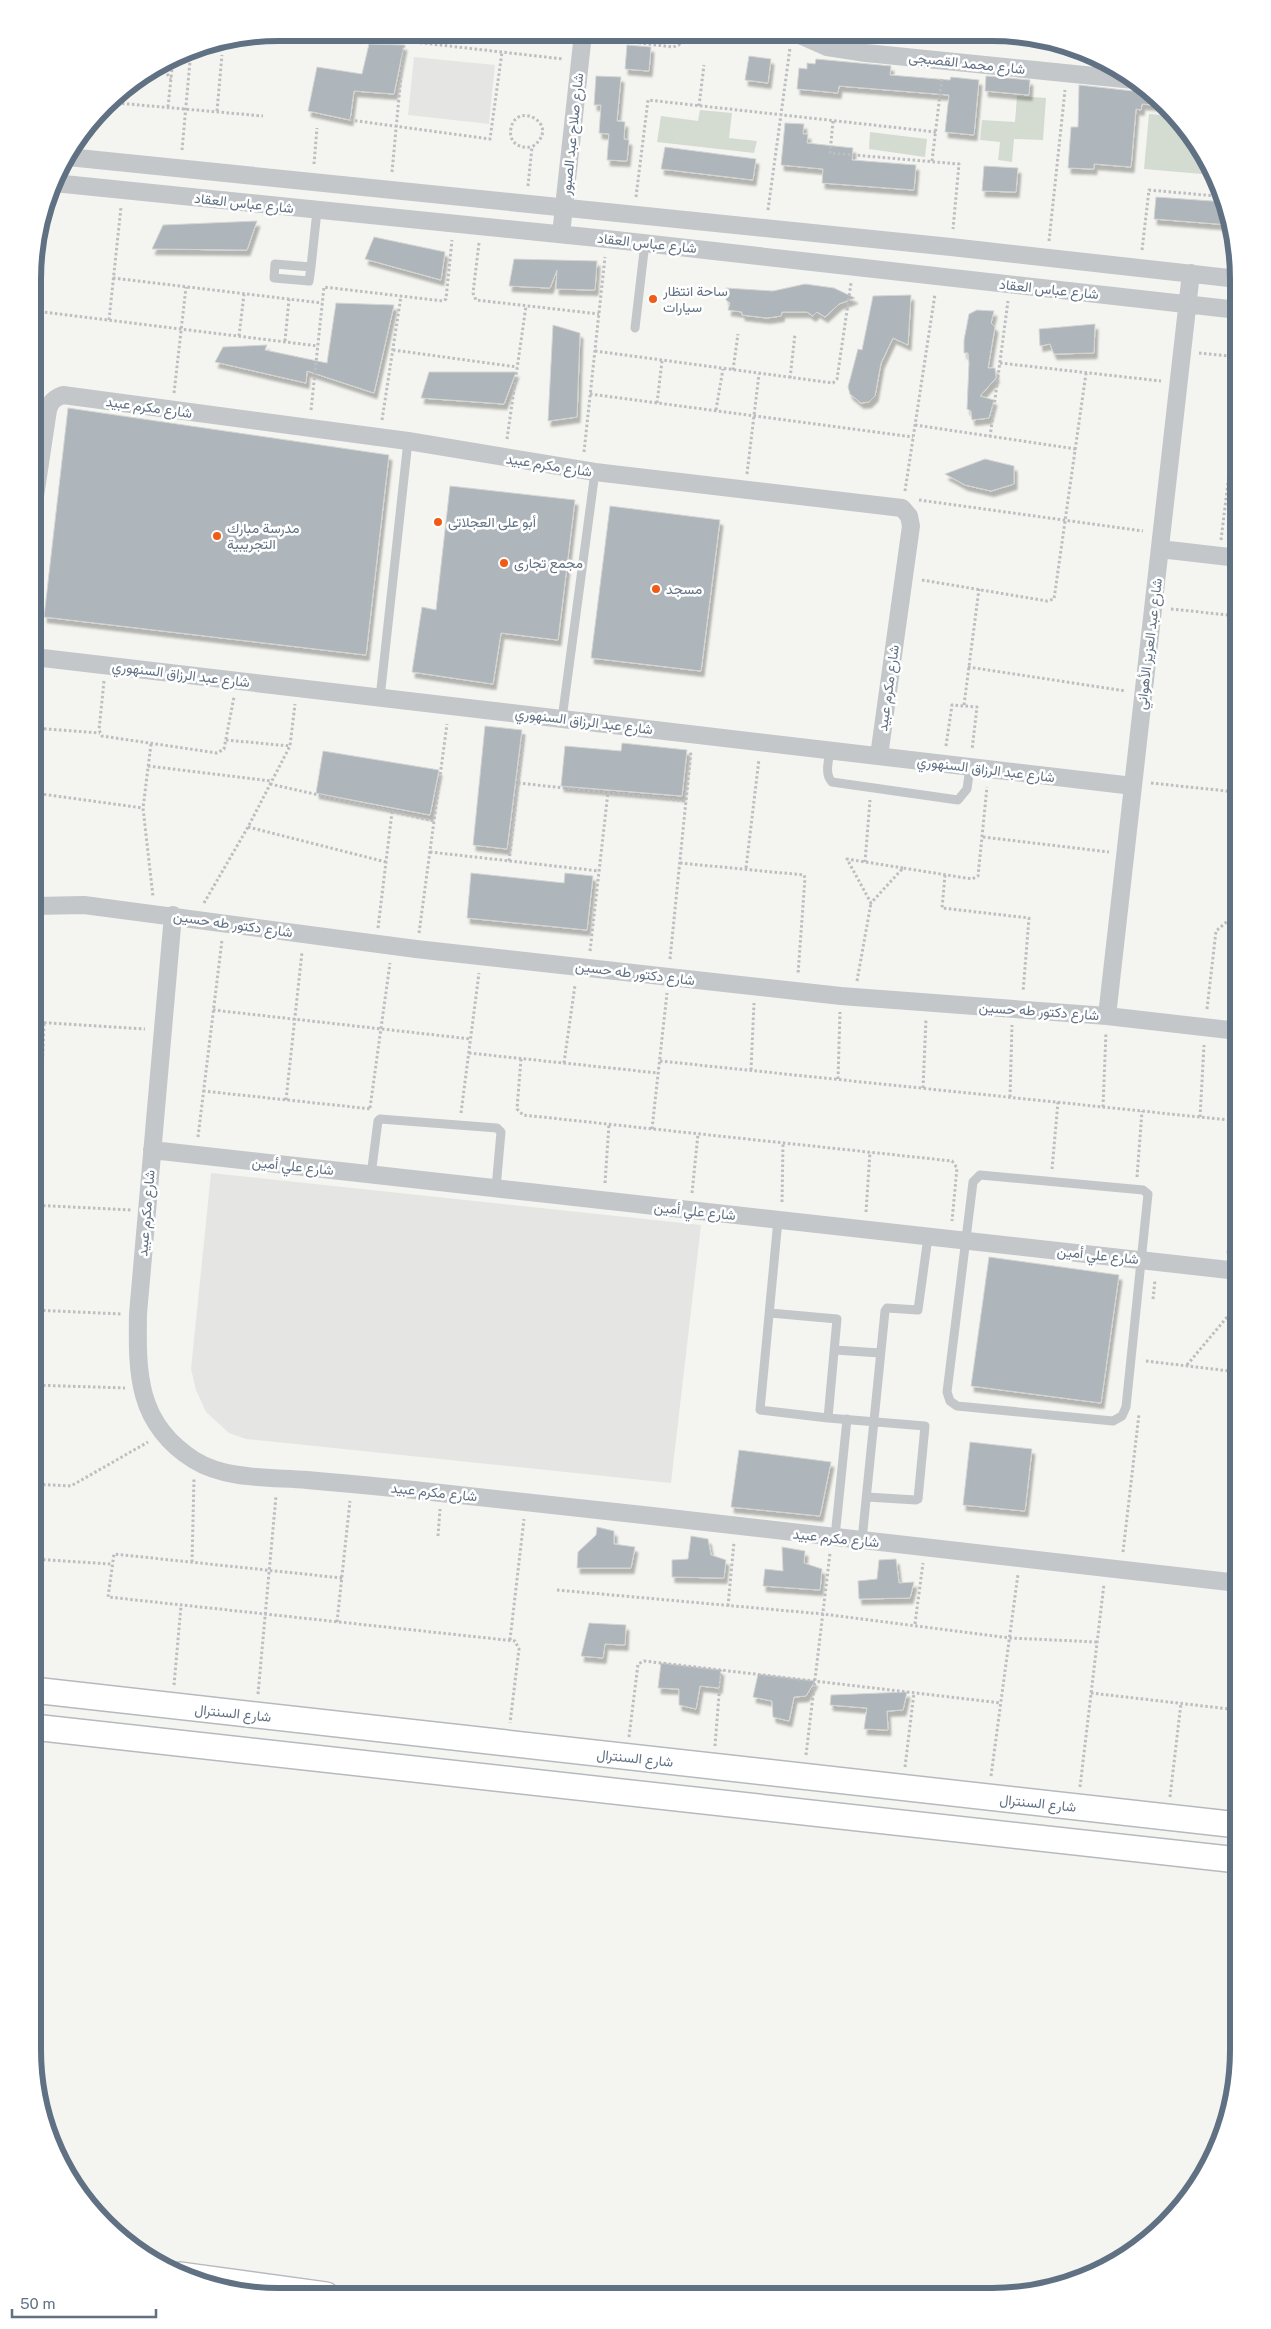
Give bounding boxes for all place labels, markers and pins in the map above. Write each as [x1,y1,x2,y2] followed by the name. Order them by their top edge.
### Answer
[662,283,728,316] place label: ساحة انتظار سيارات
[647,293,659,305] marker: ساحة انتظار سيارات
[448,514,536,531] place label: أبو على العجلاتى
[432,516,444,528] marker: أبو على العجلاتى
[227,520,299,553] place label: مدرسة مبارك التجريبية
[211,530,223,542] marker: مدرسة مبارك التجريبية
[514,555,583,574] place label: مجمع تجارى
[498,557,510,569] marker: مجمع تجارى
[666,581,702,598] place label: مسجد
[650,583,662,595] marker: مسجد

